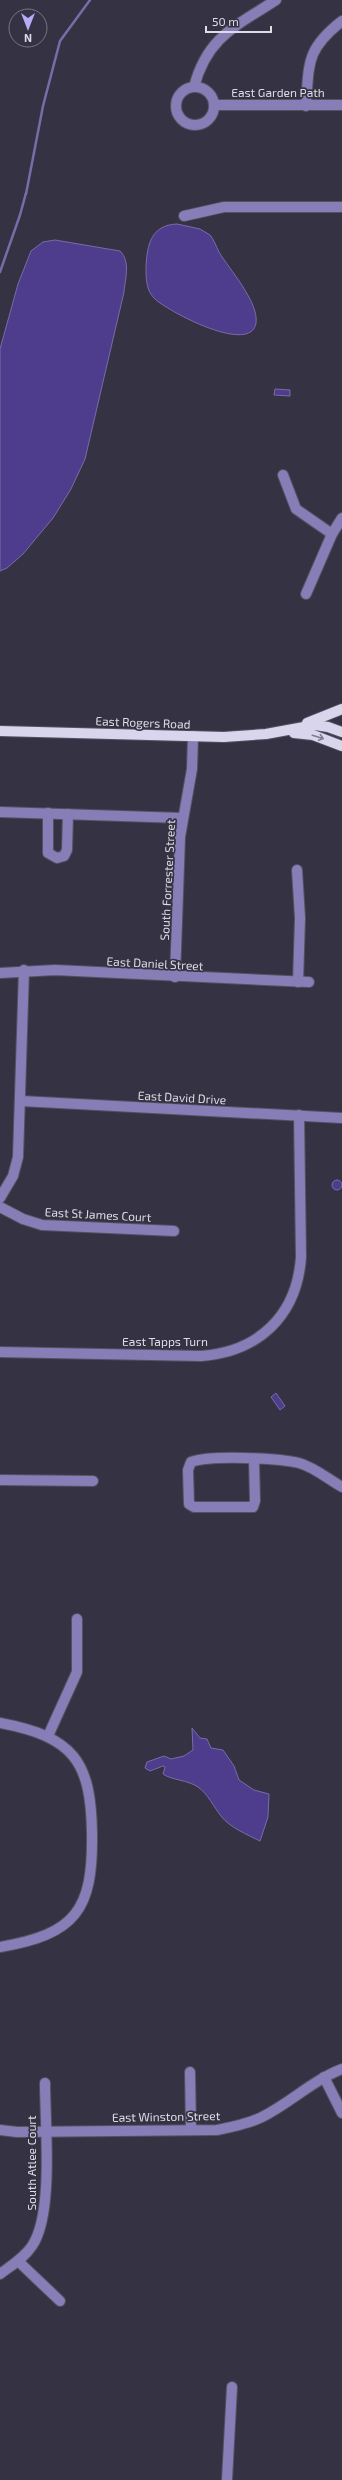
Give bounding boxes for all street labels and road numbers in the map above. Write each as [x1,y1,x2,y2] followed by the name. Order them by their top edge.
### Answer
[231,85,325,99] street label: East Garden Path
[95,713,191,731] street label: East Rogers Road
[157,819,177,941] street label: South Forrester Street
[106,953,204,973] street label: East Daniel Street
[137,1088,227,1106] street label: East David Drive
[44,1204,152,1224] street label: East St James Court
[122,1334,208,1348] street label: East Tapps Turn
[112,2108,221,2124] street label: East Winston Street
[24,2115,38,2211] street label: South Atlee Court

